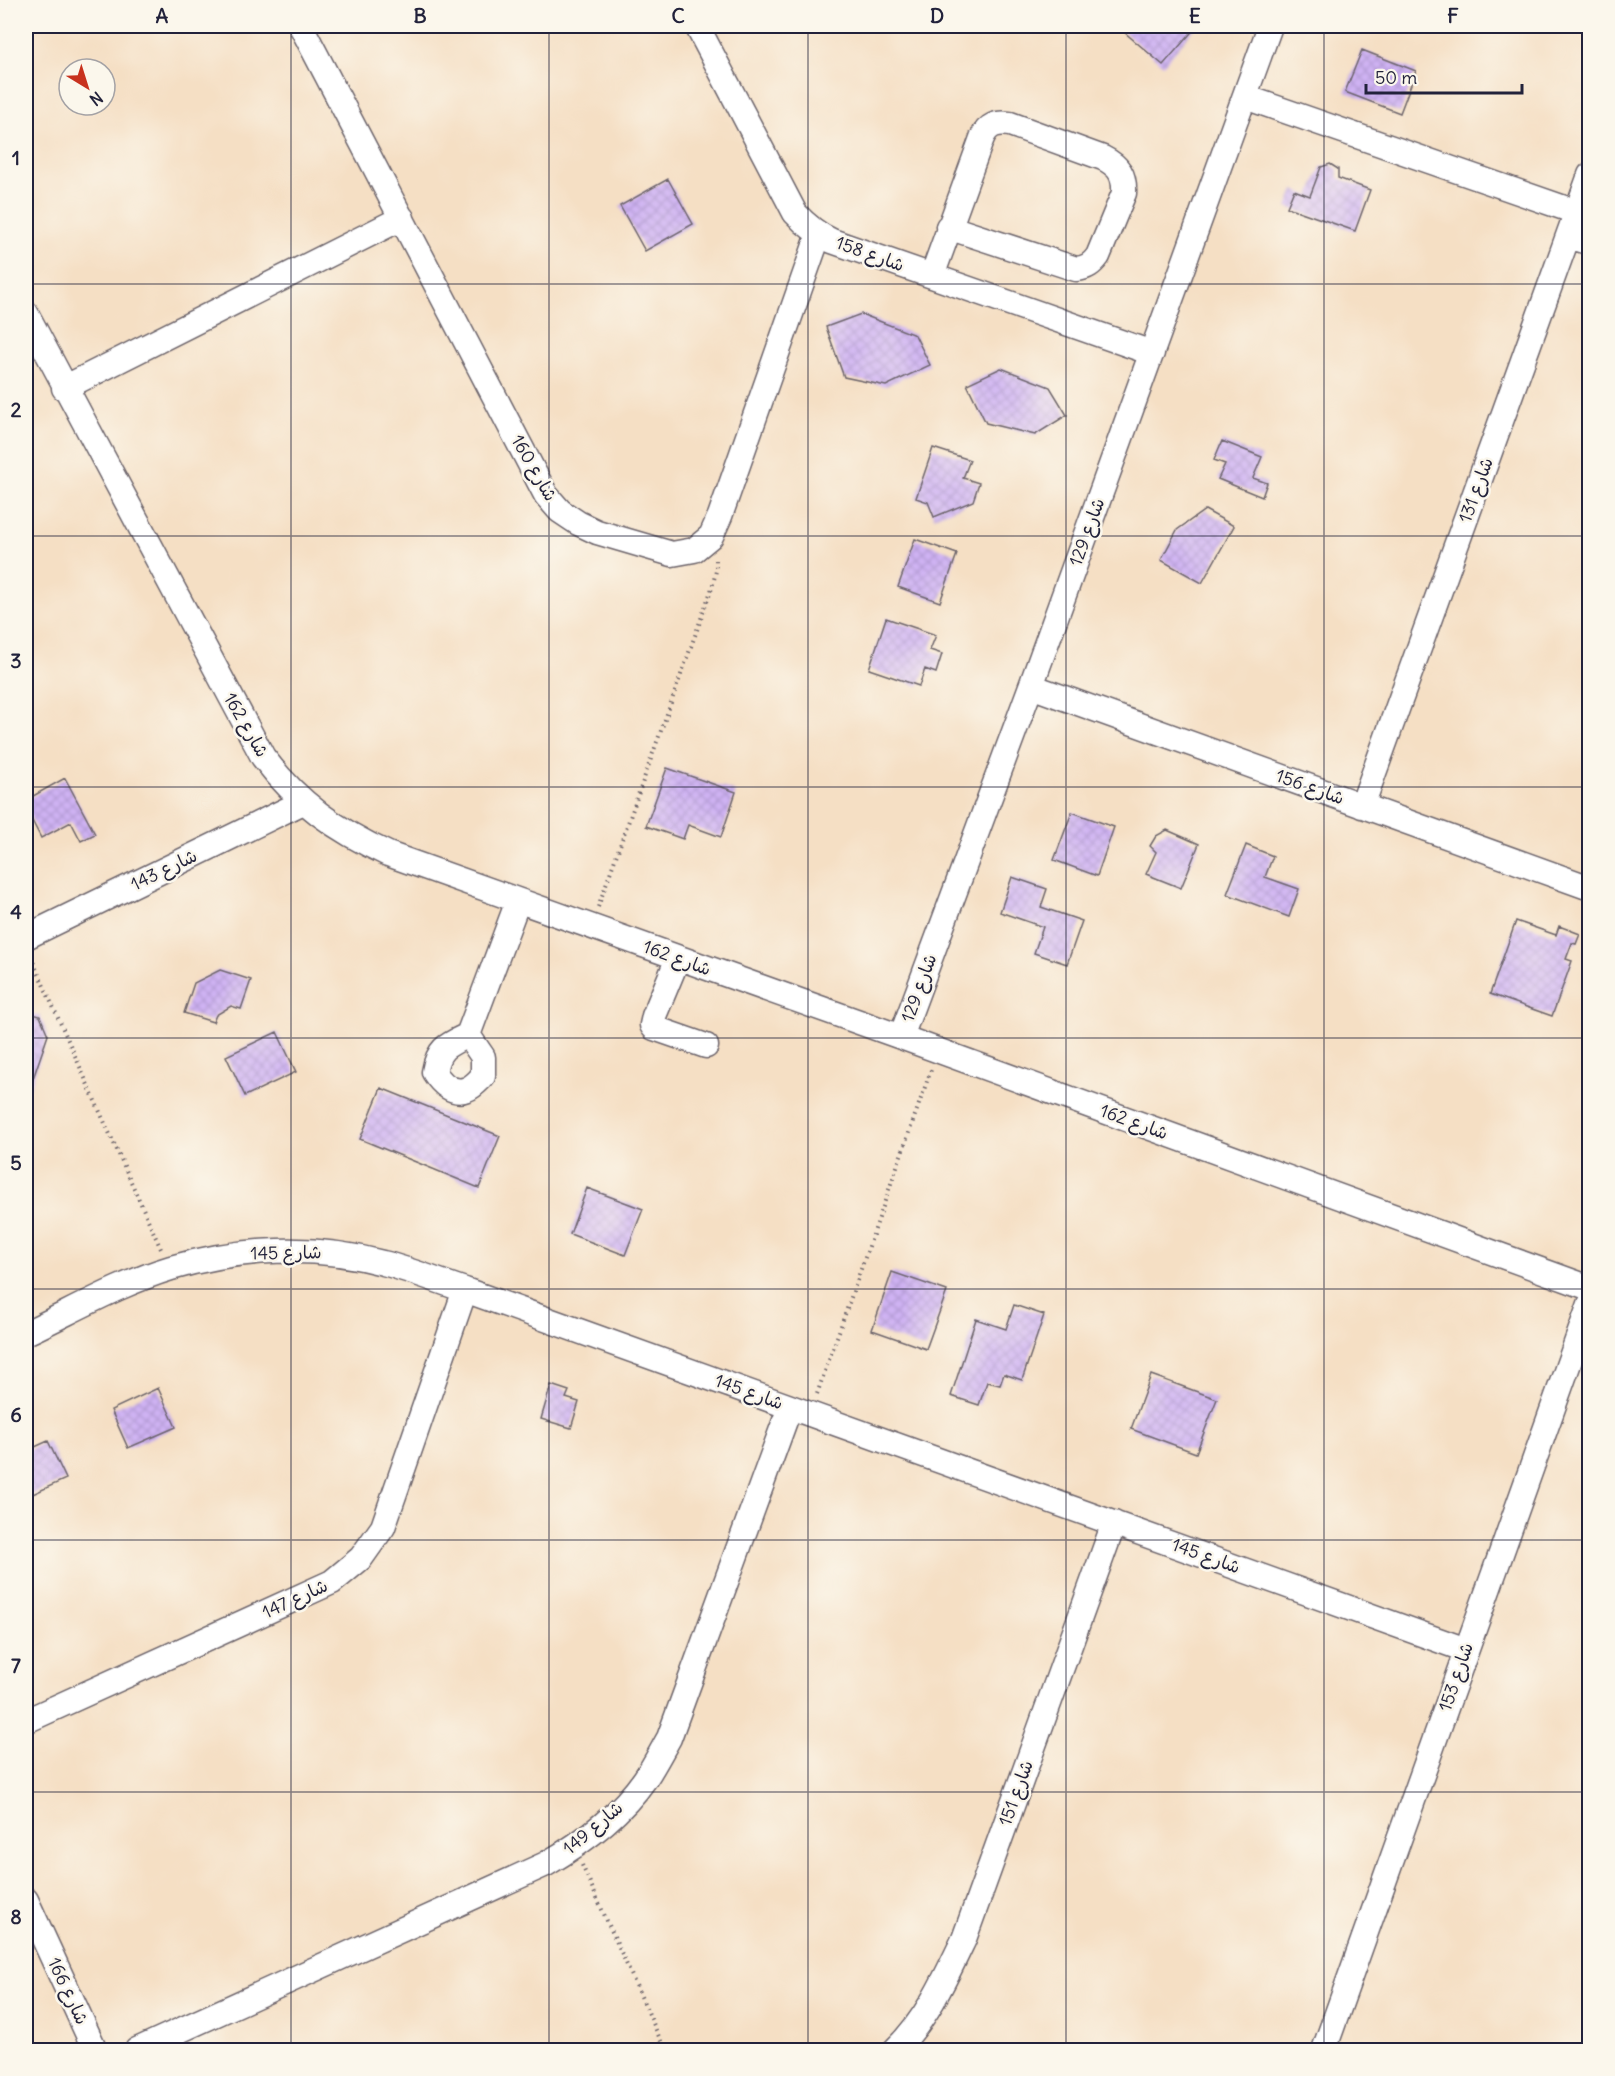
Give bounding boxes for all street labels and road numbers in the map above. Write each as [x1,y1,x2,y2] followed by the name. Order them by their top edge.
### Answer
[832,231,908,277] street label: شارع 158
[505,431,563,505] street label: شارع 160
[1453,454,1499,526] street label: شارع 131
[1064,495,1110,569] street label: شارع 129
[218,688,274,762] street label: شارع 162
[1272,764,1348,810] street label: شارع 156
[127,844,201,896] street label: شارع 143
[640,935,714,981] street label: شارع 162
[896,951,942,1025] street label: شارع 129
[1097,1099,1171,1145] street label: شارع 162
[250,1240,322,1266] street label: شارع 145
[711,1369,787,1415] street label: شارع 145
[1168,1533,1244,1579] street label: شارع 145
[258,1573,332,1625] street label: شارع 147
[1433,1640,1479,1714] street label: شارع 153
[993,1757,1039,1829] street label: شارع 151
[558,1796,628,1860] street label: شارع 149
[42,1954,94,2028] street label: شارع 166

